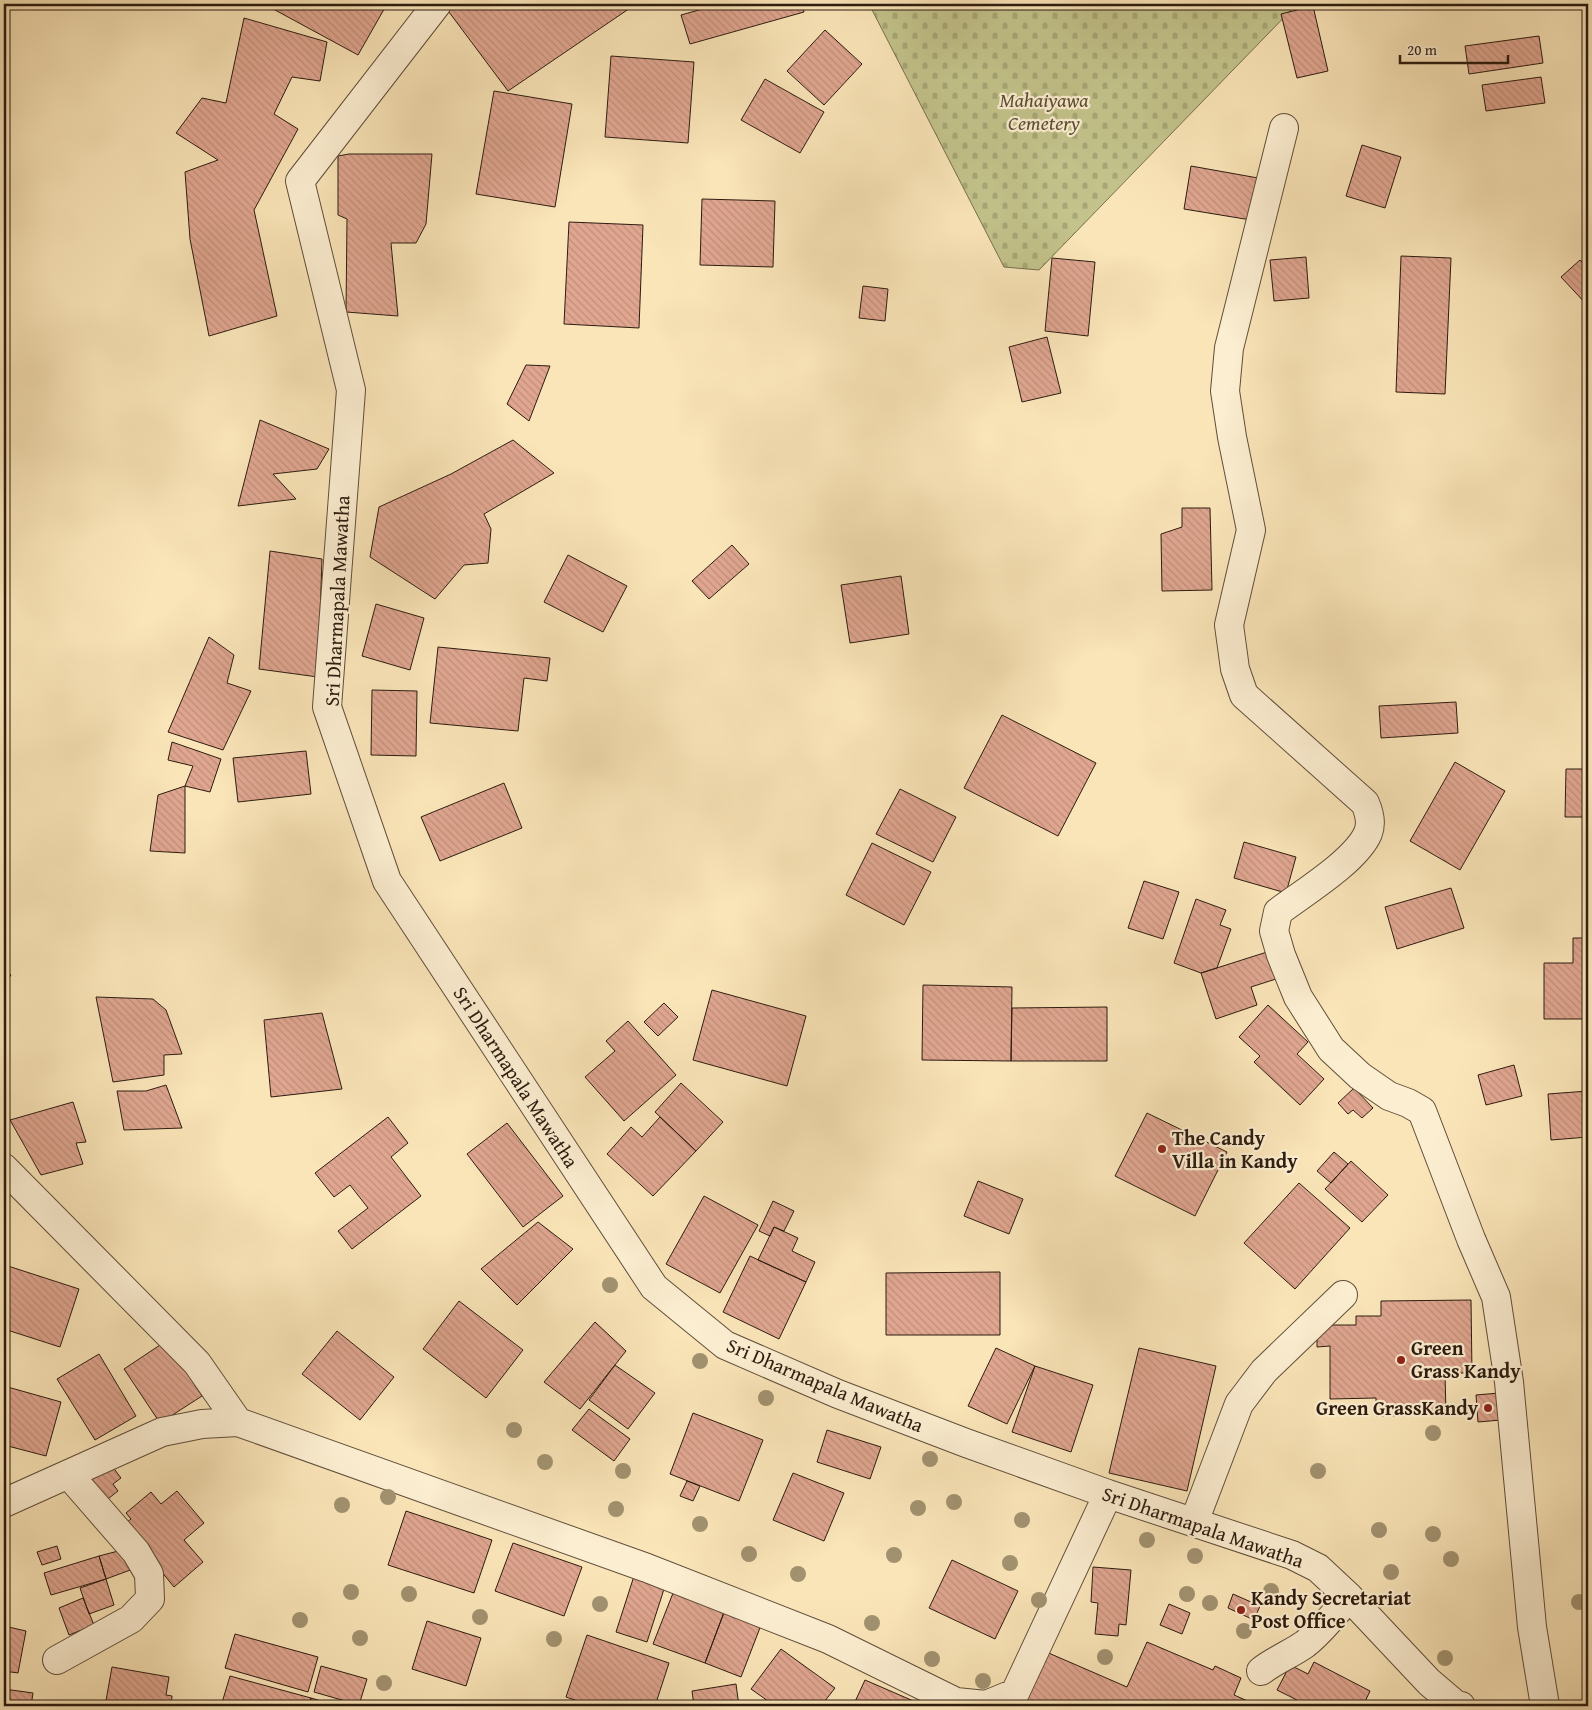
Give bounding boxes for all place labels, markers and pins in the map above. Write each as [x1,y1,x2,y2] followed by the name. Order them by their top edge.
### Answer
[1172,1123,1298,1175] place label: The Candy Villa in Kandy
[1156,1143,1168,1155] marker: The Candy Villa in Kandy
[1411,1333,1521,1385] place label: Green Grass Kandy
[1395,1354,1407,1366] marker: Green Grass Kandy
[1316,1393,1479,1422] place label: Green GrassKandy
[1482,1402,1494,1414] marker: Green GrassKandy
[1251,1583,1412,1635] place label: Kandy Secretariat Post Office
[1235,1604,1247,1616] marker: Kandy Secretariat Post Office

